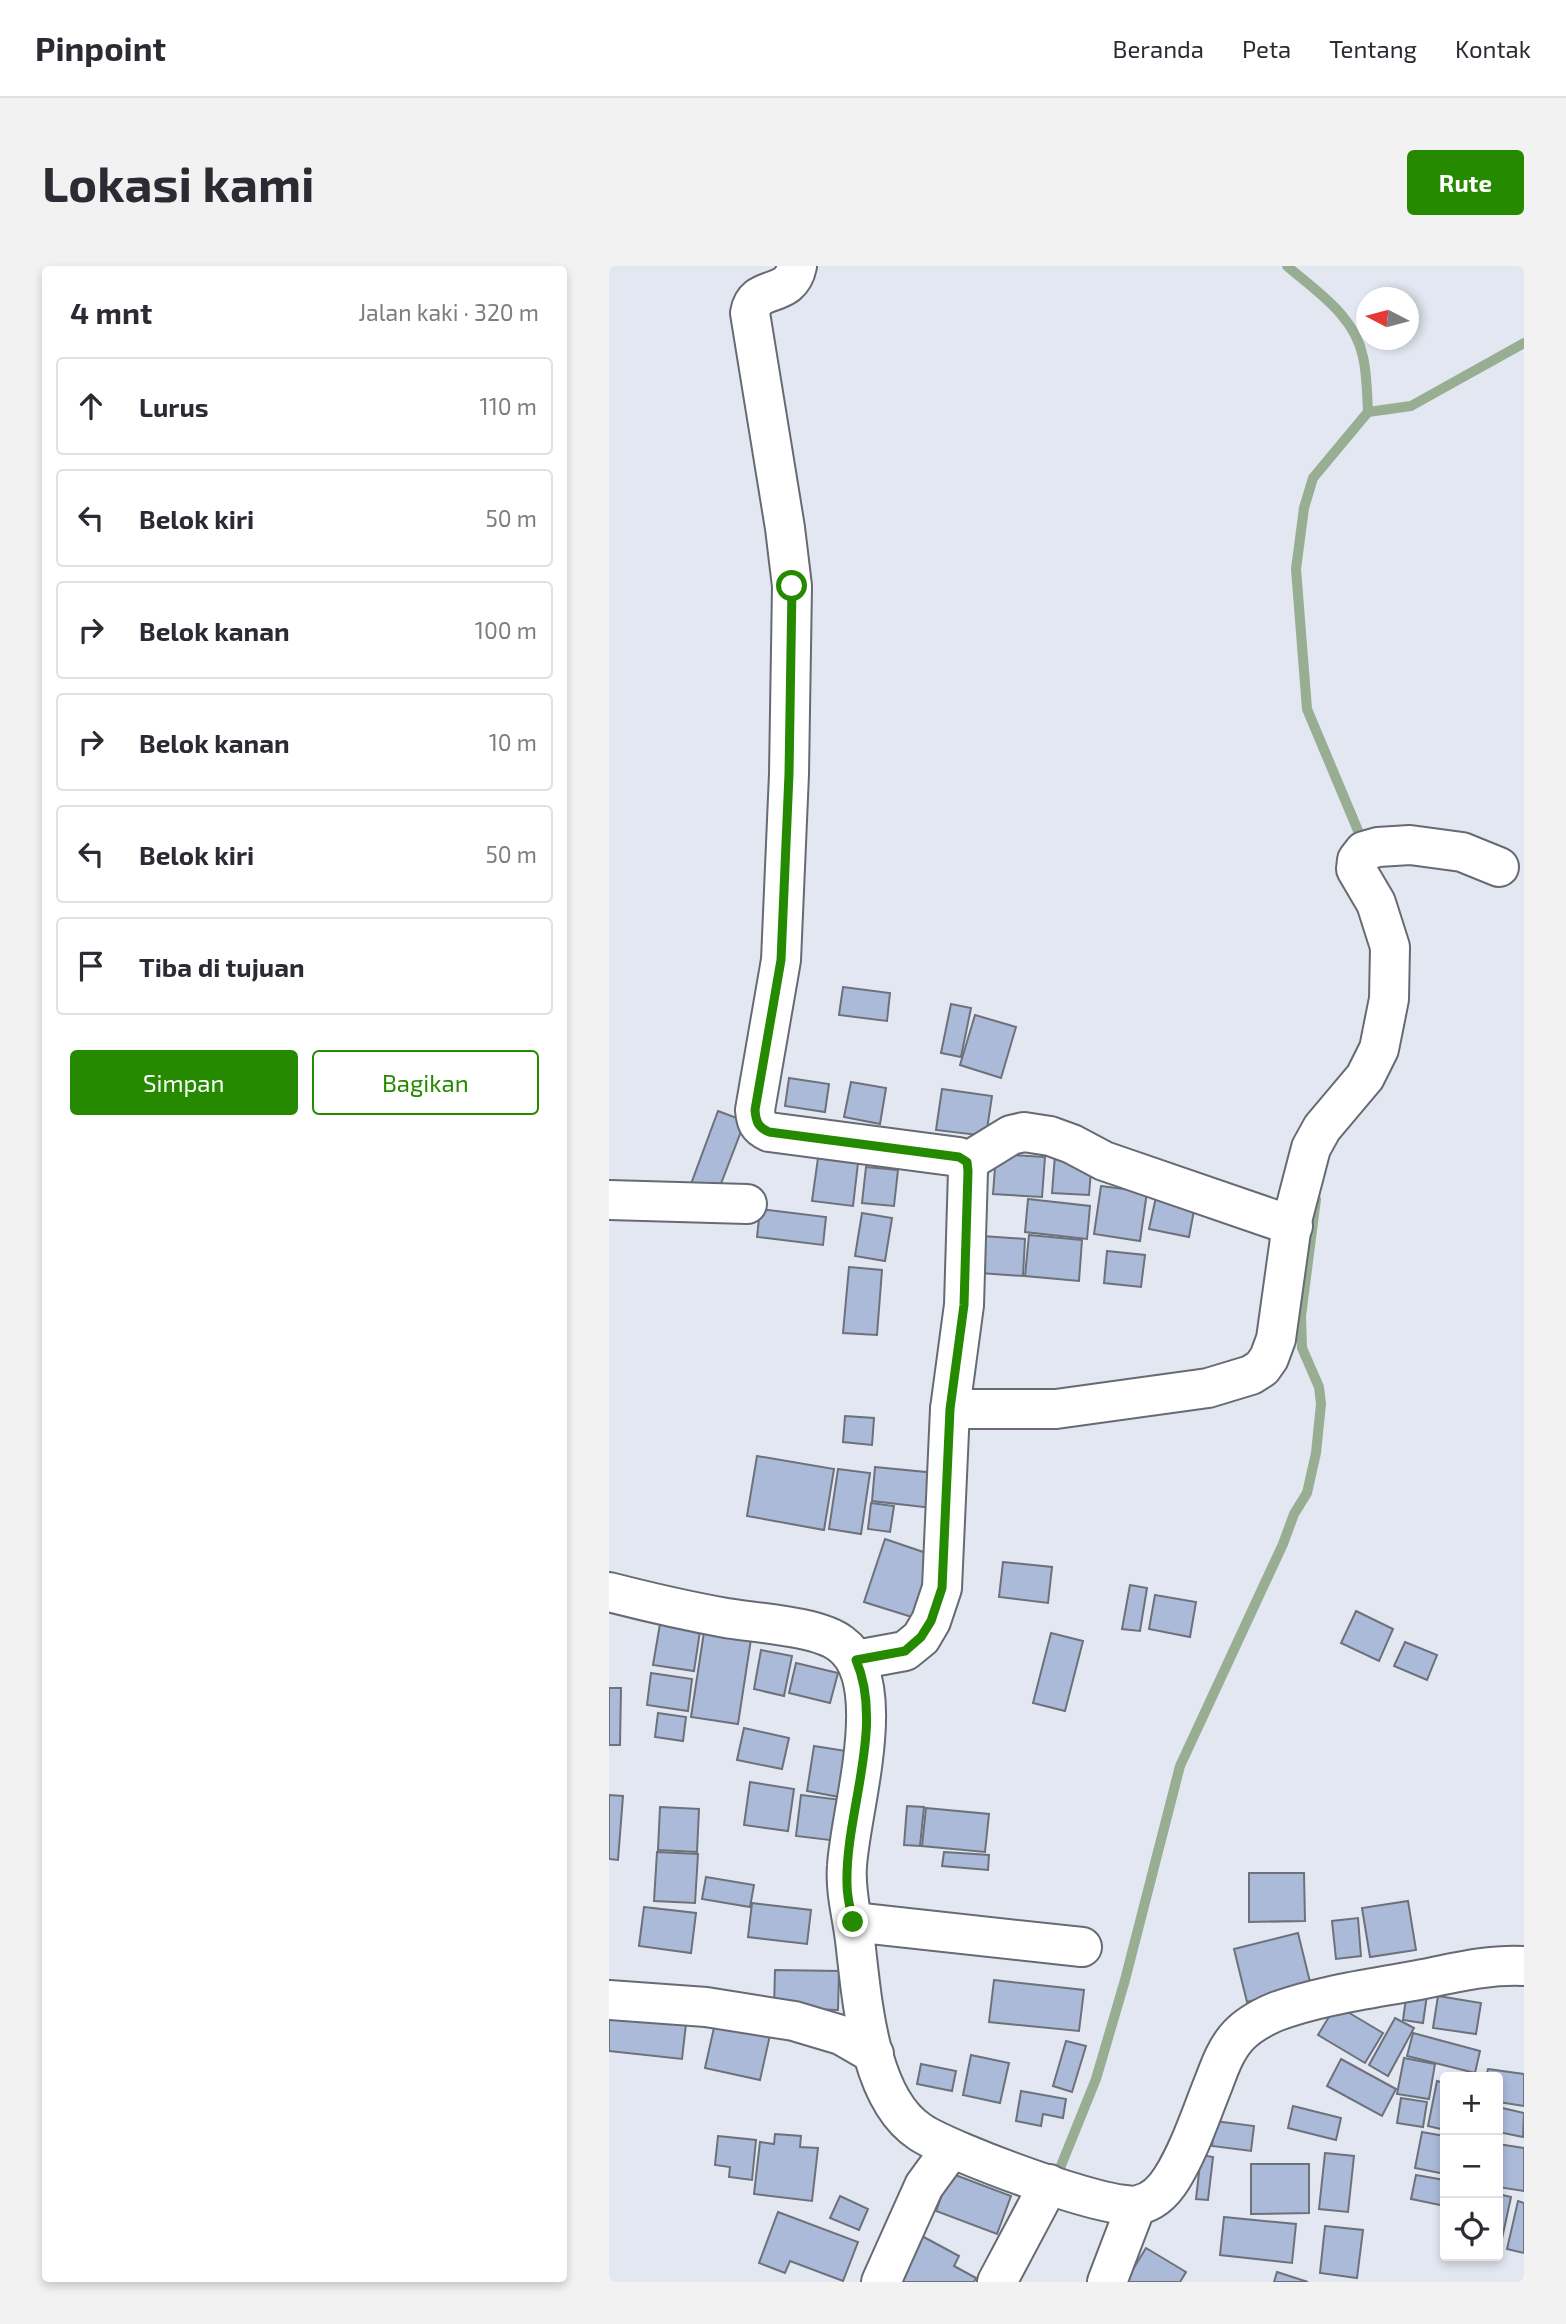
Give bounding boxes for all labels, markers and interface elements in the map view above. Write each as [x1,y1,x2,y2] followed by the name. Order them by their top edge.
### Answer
[35,28,166,68] text: Pinpoint
[1113,34,1204,63] text: Beranda
[1242,34,1291,63] text: Peta
[1329,34,1417,63] text: Tentang
[1455,34,1531,63] text: Kontak
[1407,150,1524,215] button: Rute
[42,153,315,212] text: Lokasi kami
[1356,287,1419,350] north arrow
[70,294,152,330] text: 4 mnt
[358,298,539,326] text: Jalan kaki · 320 m
[72,387,110,425] icon: ahead
[139,391,209,422] text: Lurus
[480,392,537,420] text: 110 m
[72,499,110,537] icon: left
[139,503,254,534] text: Belok kiri
[486,504,537,532] text: 50 m
[776,570,807,601] route start
[72,611,110,649] icon: right
[139,615,290,646] text: Belok kanan
[475,616,537,644] text: 100 m
[72,723,110,761] icon: right
[139,727,290,758] text: Belok kanan
[489,728,537,756] text: 10 m
[72,835,110,873] icon: left
[139,839,254,870] text: Belok kiri
[486,840,537,868] text: 50 m
[72,947,110,985] icon: arrive
[139,951,305,982] text: Tiba di tujuan
[70,1050,298,1115] button: Simpan
[312,1050,539,1115] button: Bagikan
[837,1906,868,1937] route end
[1440,2072,1503,2261] map controls
[1440,2072,1503,2135] button: +
[1440,2135,1503,2198] button: −
[1440,2198,1503,2261] button: locate

